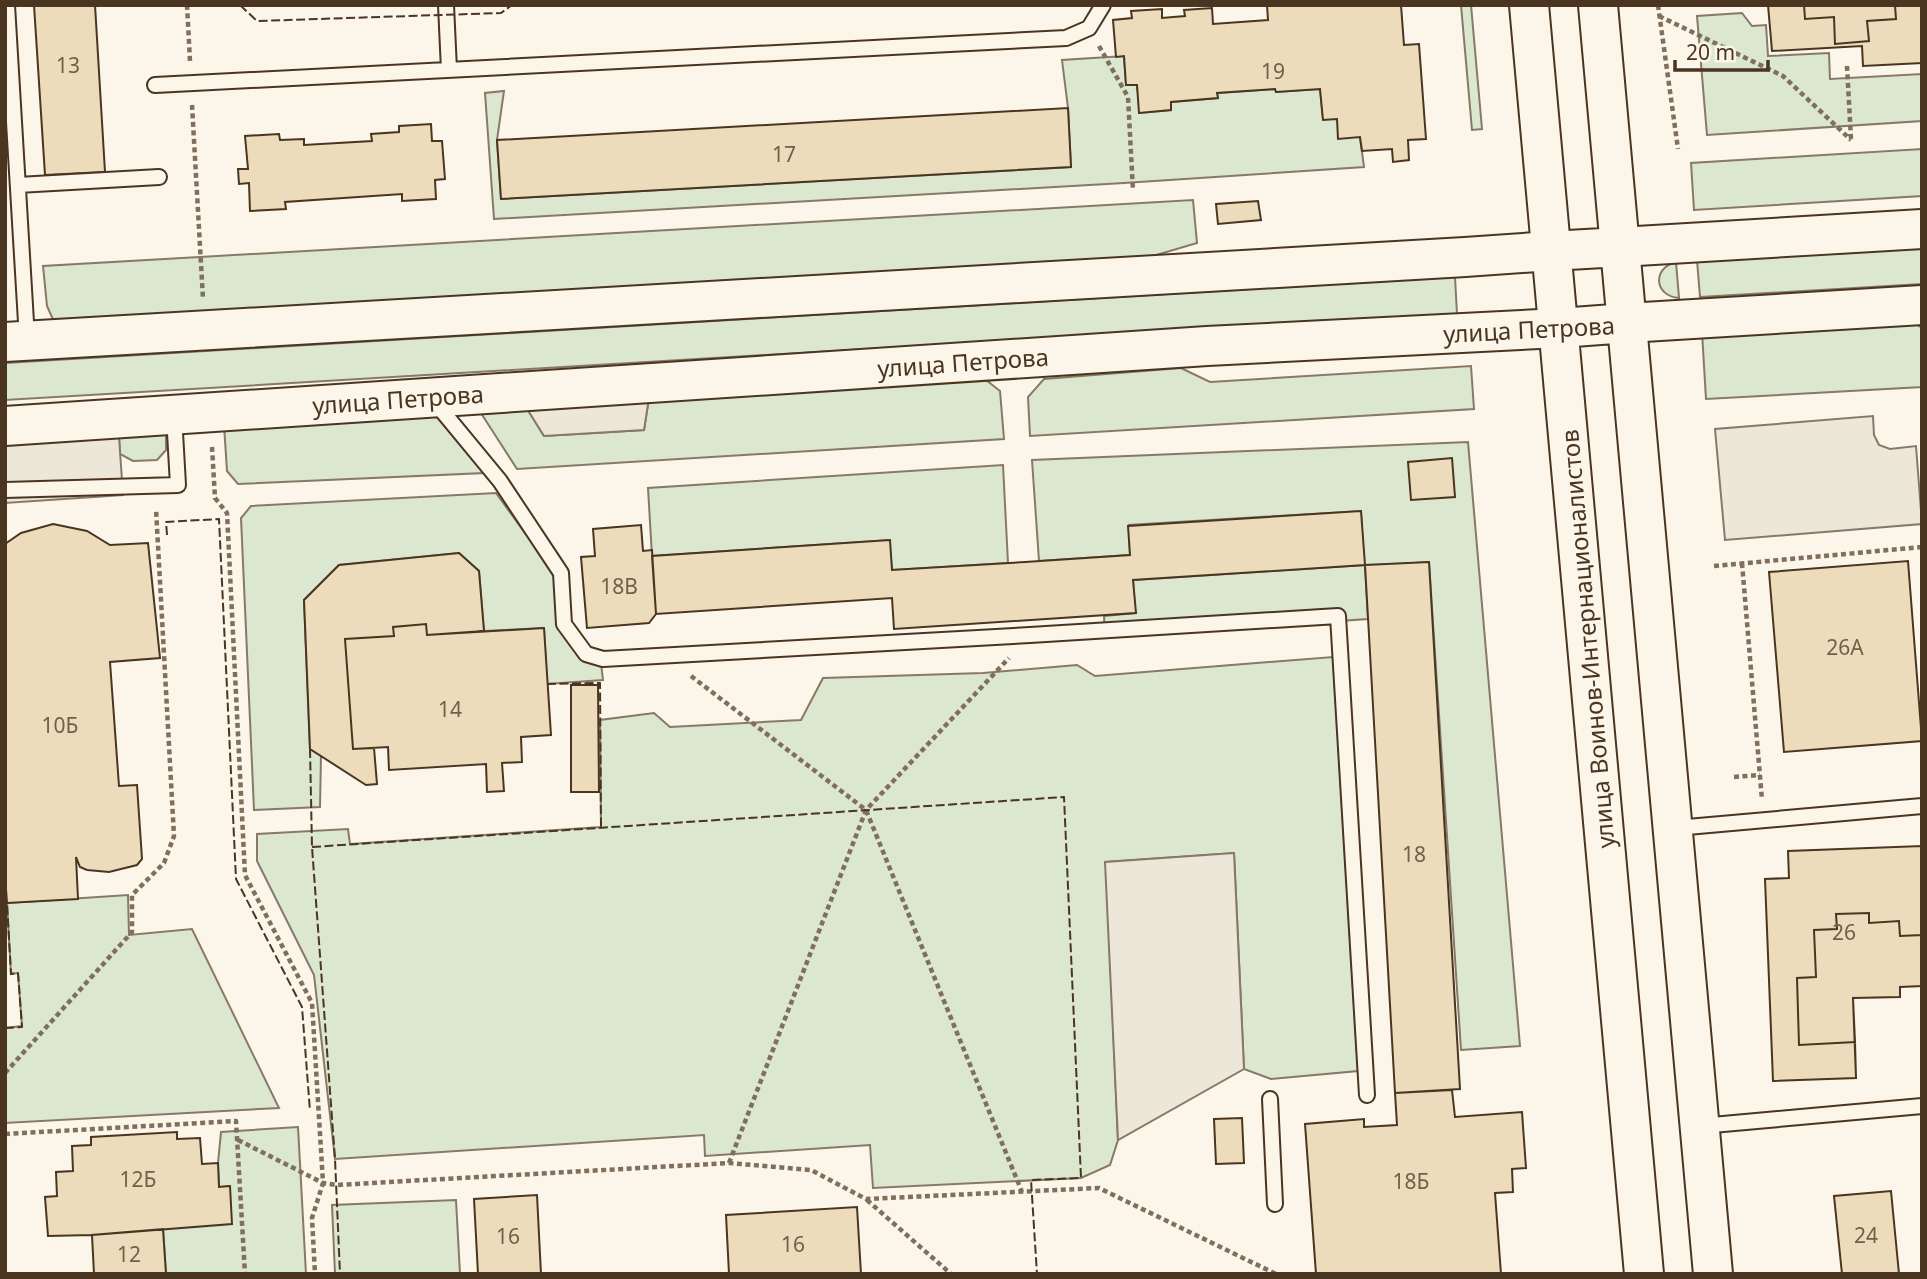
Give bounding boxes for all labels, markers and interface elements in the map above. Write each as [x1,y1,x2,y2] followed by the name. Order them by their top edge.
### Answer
[1675,28,1768,72] scale bar
[1686,38,1735,66] text: 20 m
[56,51,80,79] house number: 13
[1261,57,1285,85] house number: 19
[772,140,796,168] house number: 17
[1442,308,1616,350] street label: улица Петрова
[876,340,1050,384] street label: улица Петрова
[311,377,485,421] street label: улица Петрова
[1552,428,1622,850] street label: улица Воинов-Интернационалистов
[600,572,638,600] house number: 18В
[1826,633,1864,661] house number: 26А
[438,695,462,723] house number: 14
[42,711,78,739] house number: 10Б
[1402,840,1426,868] house number: 18
[1832,918,1856,946] house number: 26
[120,1165,156,1193] house number: 12Б
[1393,1167,1429,1195] house number: 18Б
[1854,1221,1878,1249] house number: 24
[496,1222,520,1250] house number: 16
[781,1230,805,1258] house number: 16
[117,1240,141,1268] house number: 12

